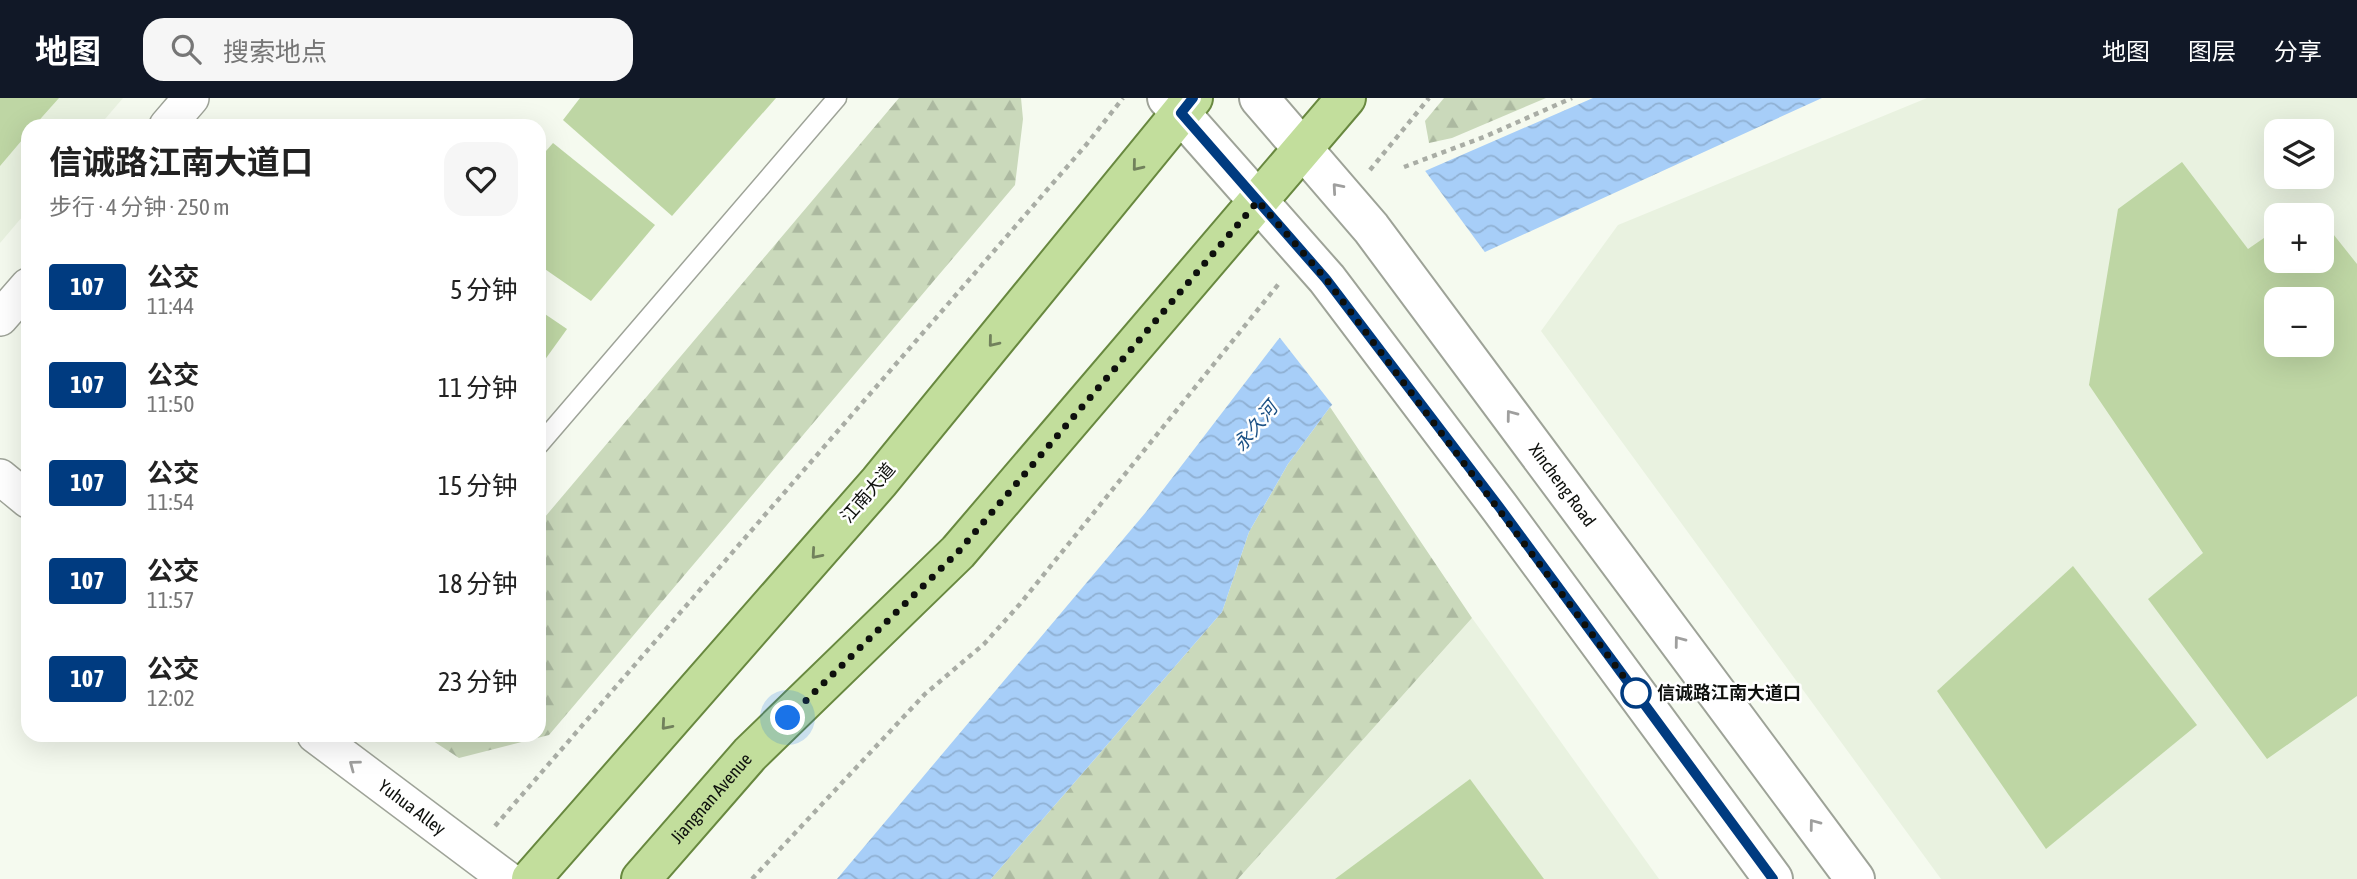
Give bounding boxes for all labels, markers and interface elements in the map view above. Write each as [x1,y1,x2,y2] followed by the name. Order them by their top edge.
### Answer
[143,18,633,81] search box
[167,30,205,68] icon: search
[35,32,101,70] text: 地图
[223,37,327,67] text: 搜索地点
[2102,38,2150,65] text: 地图
[2188,38,2236,65] text: 图层
[2274,38,2322,65] text: 分享
[2264,119,2334,357] map controls
[2264,119,2334,189] button: layers
[444,142,518,216] button: heart
[49,143,313,181] text: 信诚路江南大道口
[1133,158,1146,170] one-way arrow
[1333,184,1345,197] one-way arrow
[49,194,230,220] text: 步行 · 4 分钟 · 250 m
[2264,203,2334,273] button: +
[147,262,199,292] text: 公交
[71,273,104,300] text: 107
[450,275,518,305] text: 5 分钟
[2264,287,2334,357] button: −
[147,293,194,319] text: 11:44
[989,334,1002,346] one-way arrow
[147,360,199,390] text: 公交
[71,371,104,398] text: 107
[438,373,518,403] text: 11 分钟
[147,391,194,417] text: 11:50
[1229,394,1284,455] water label: 永久河
[1507,410,1520,423] one-way arrow
[1525,439,1600,530] street label: Xincheng Road
[147,458,199,488] text: 公交
[836,459,899,527] street label: 江南大道
[71,469,104,496] text: 107
[438,471,518,501] text: 15 分钟
[147,489,194,515] text: 11:54
[812,546,824,559] one-way arrow
[147,556,199,586] text: 公交
[71,567,104,594] text: 107
[438,569,518,599] text: 18 分钟
[147,587,194,613] text: 11:57
[1675,636,1687,649] one-way arrow
[147,654,199,684] text: 公交
[71,665,104,692] text: 107
[438,667,518,697] text: 23 分钟
[1621,678,1651,708] marker: 信诚路江南大道口
[1657,682,1801,703] place label: 信诚路江南大道口
[147,685,195,711] text: 12:02
[770,700,805,735] your location
[662,717,674,730] one-way arrow
[666,749,756,847] street label: Jiangnan Avenue
[350,761,362,773] one-way arrow
[374,775,450,839] street label: Yuhua Alley
[1810,819,1823,832] one-way arrow

